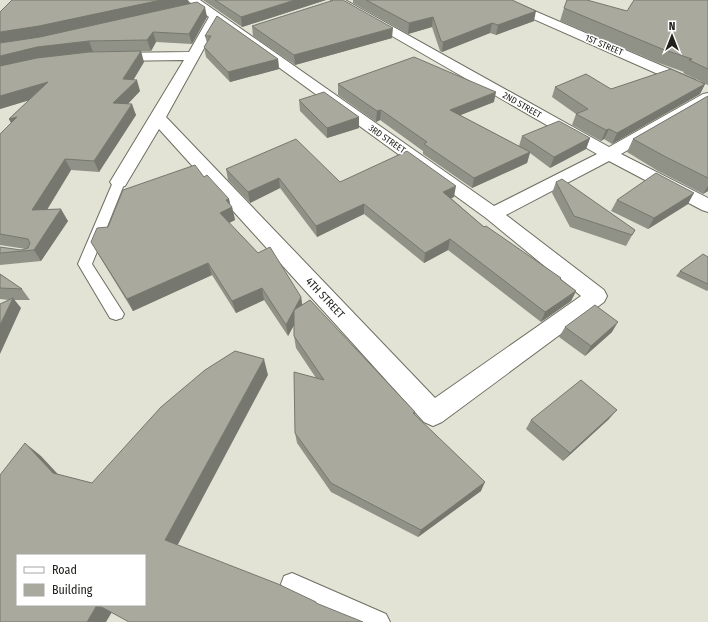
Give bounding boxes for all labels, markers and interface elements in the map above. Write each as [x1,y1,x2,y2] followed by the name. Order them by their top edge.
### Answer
[652,16,692,56] north arrow
[669,20,675,33] text: N
[584,33,625,58] street label: 1ST STREET
[501,90,544,120] street label: 2ND STREET
[367,123,408,156] street label: 3RD STREET
[303,275,348,322] street label: 4TH STREET
[16,554,146,606] legend
[52,563,77,577] text: Road
[52,583,93,597] text: Building

